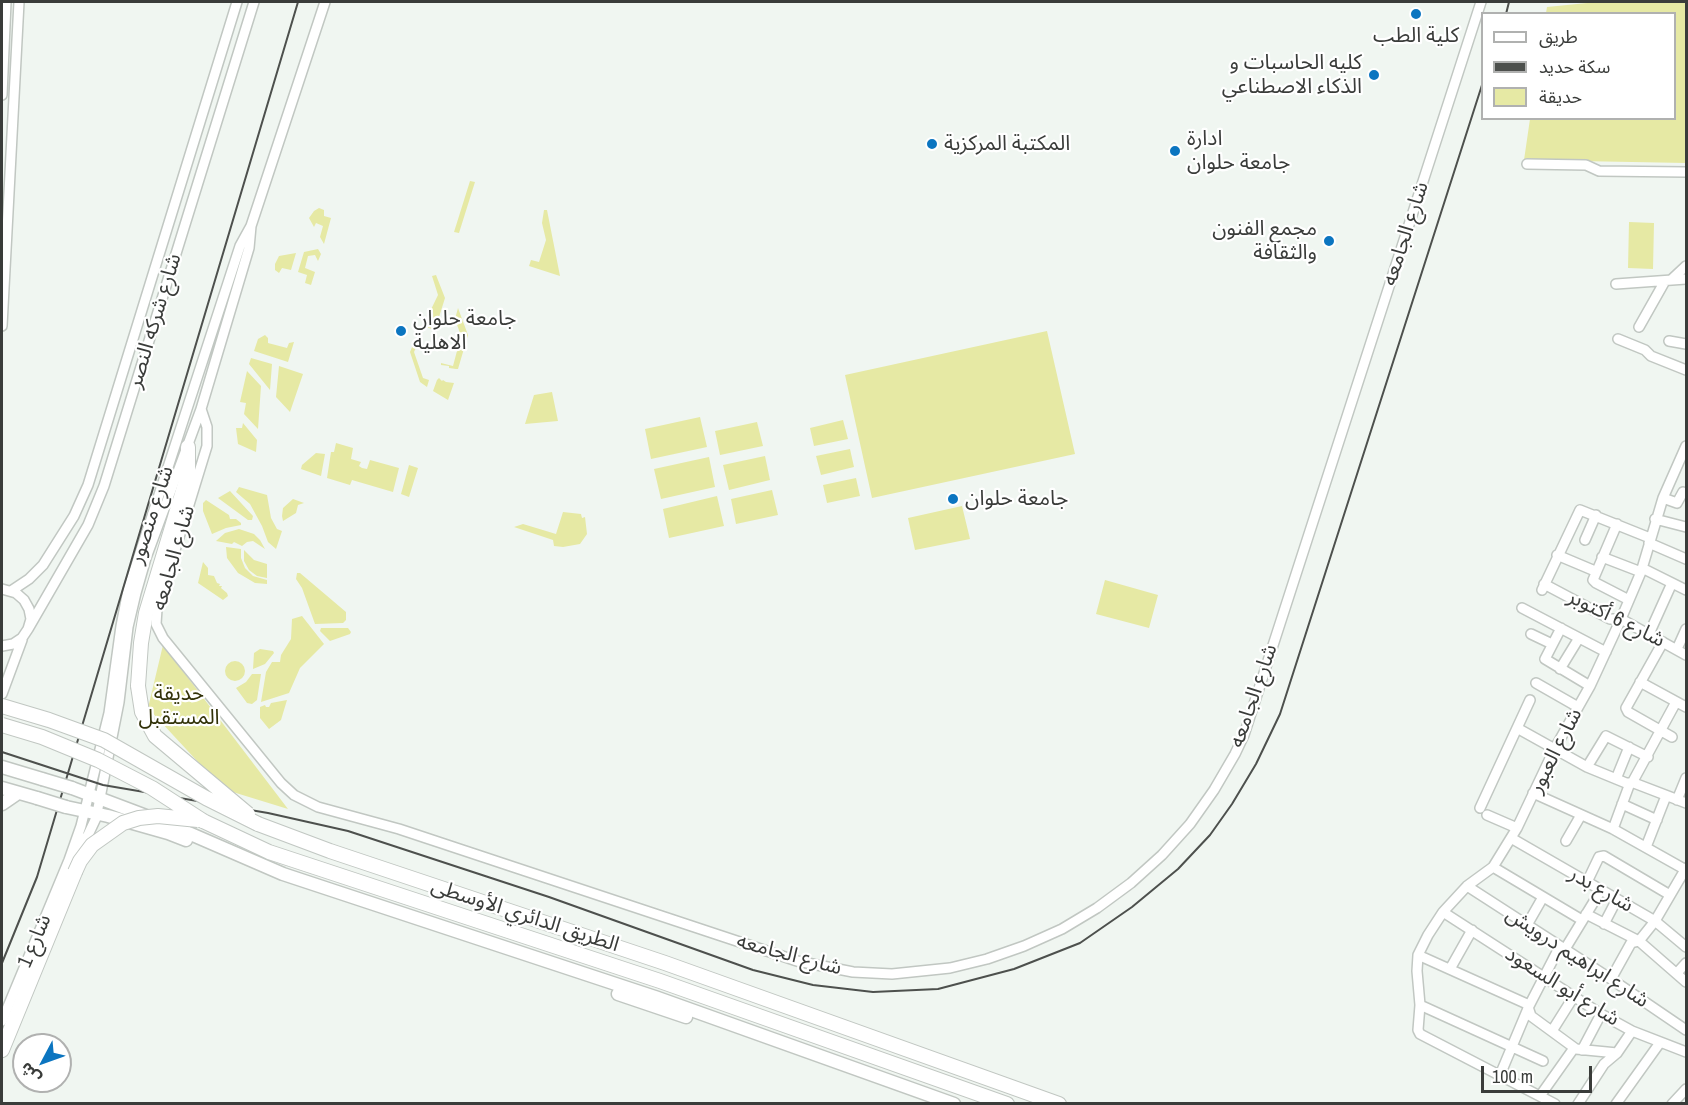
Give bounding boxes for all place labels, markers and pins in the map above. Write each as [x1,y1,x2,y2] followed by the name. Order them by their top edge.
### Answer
[1409,7,1423,21] marker: كلية الطب
[1373,23,1459,49] place label: كلية الطب
[1222,50,1362,100] place label: كليه الحاسبات و الذكاء الاصطناعي
[1367,68,1381,82] marker: كليه الحاسبات و الذكاء الاصطناعي
[1187,126,1290,176] place label: ادارة جامعة حلوان
[944,131,1070,157] place label: المكتبة المركزية
[925,137,939,151] marker: المكتبة المركزية
[1168,144,1182,158] marker: ادارة جامعة حلوان
[1212,216,1317,266] place label: مجمع الفنون والثقافة
[1322,234,1336,248] marker: مجمع الفنون والثقافة
[413,306,516,356] place label: جامعة حلوان الاهلية
[394,324,408,338] marker: جامعة حلوان الاهلية
[965,486,1068,512] place label: جامعة حلوان
[946,492,960,506] marker: جامعة حلوان

